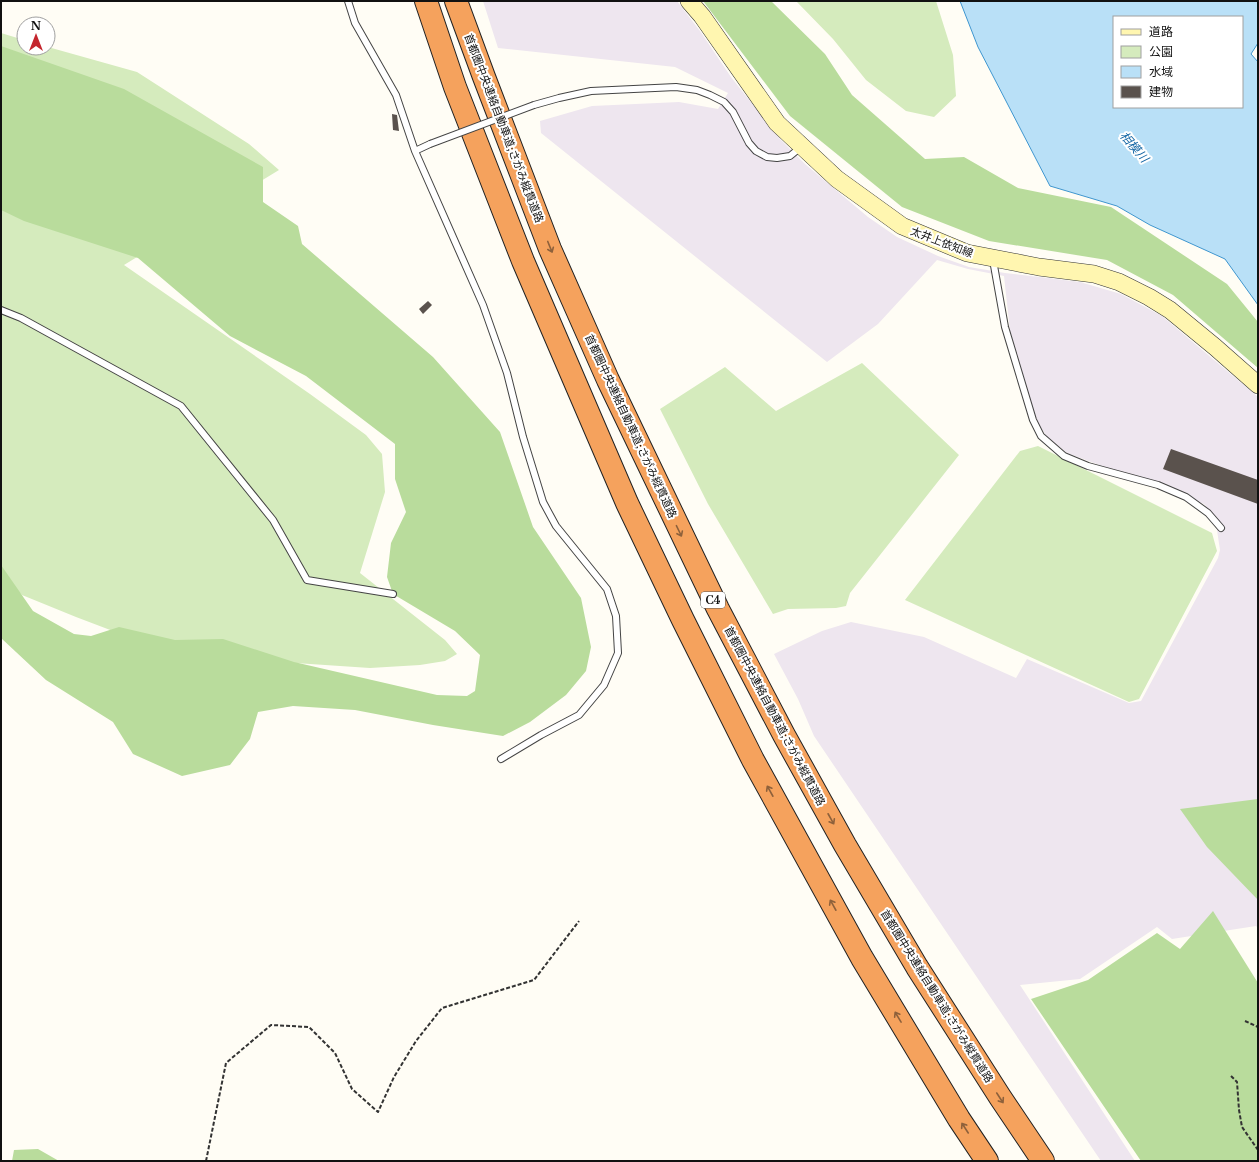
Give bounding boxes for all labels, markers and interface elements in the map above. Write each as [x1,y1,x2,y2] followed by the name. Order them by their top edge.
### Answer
[16,16,56,56] north arrow
[1113,16,1243,108] legend
[31,19,42,33] text: N
[1149,24,1173,39] text: 道路
[461,31,547,225] street label: 首都圏中央連絡自動車道;さがみ縦貫道路
[1149,44,1173,59] text: 公園
[1149,64,1173,79] text: 水域
[1149,84,1173,99] text: 建物
[1117,128,1153,167] water label: 相模川
[909,224,975,260] street label: 太井上依知線
[546,240,554,252] one-way arrow
[582,332,680,520] street label: 首都圏中央連絡自動車道;さがみ縦貫道路
[676,524,684,536] one-way arrow
[701,592,725,608] road number: C4
[722,624,828,808] street label: 首都圏中央連絡自動車道;さがみ縦貫道路
[765,785,773,797] one-way arrow
[827,813,835,825] one-way arrow
[828,899,836,911] one-way arrow
[878,907,996,1085] street label: 首都圏中央連絡自動車道;さがみ縦貫道路
[894,1012,902,1023] one-way arrow
[996,1092,1005,1103] one-way arrow
[961,1123,970,1134] one-way arrow

